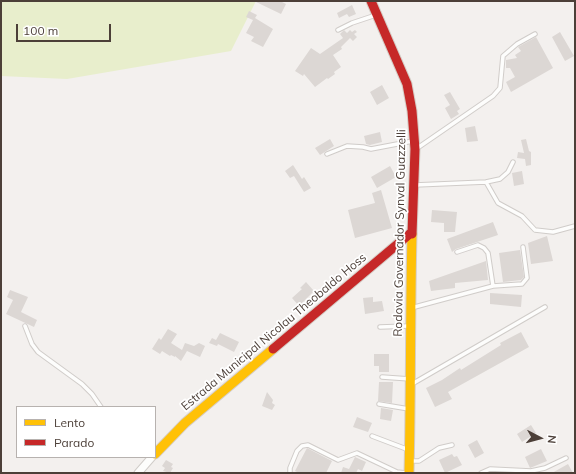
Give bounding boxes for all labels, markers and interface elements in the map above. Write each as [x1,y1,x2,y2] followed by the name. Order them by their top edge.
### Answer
[18,16,113,42] scale bar
[23,23,58,38] text: 100 m
[391,129,409,337] street label: Rodovia Governador Synval Guazzelli
[179,250,369,414] street label: Estrada Municipal Nicolau Theobaldo Hoss
[16,406,156,458] legend
[54,415,85,430] text: Lento
[520,418,560,458] north arrow
[545,434,559,444] text: N
[54,435,94,450] text: Parado

